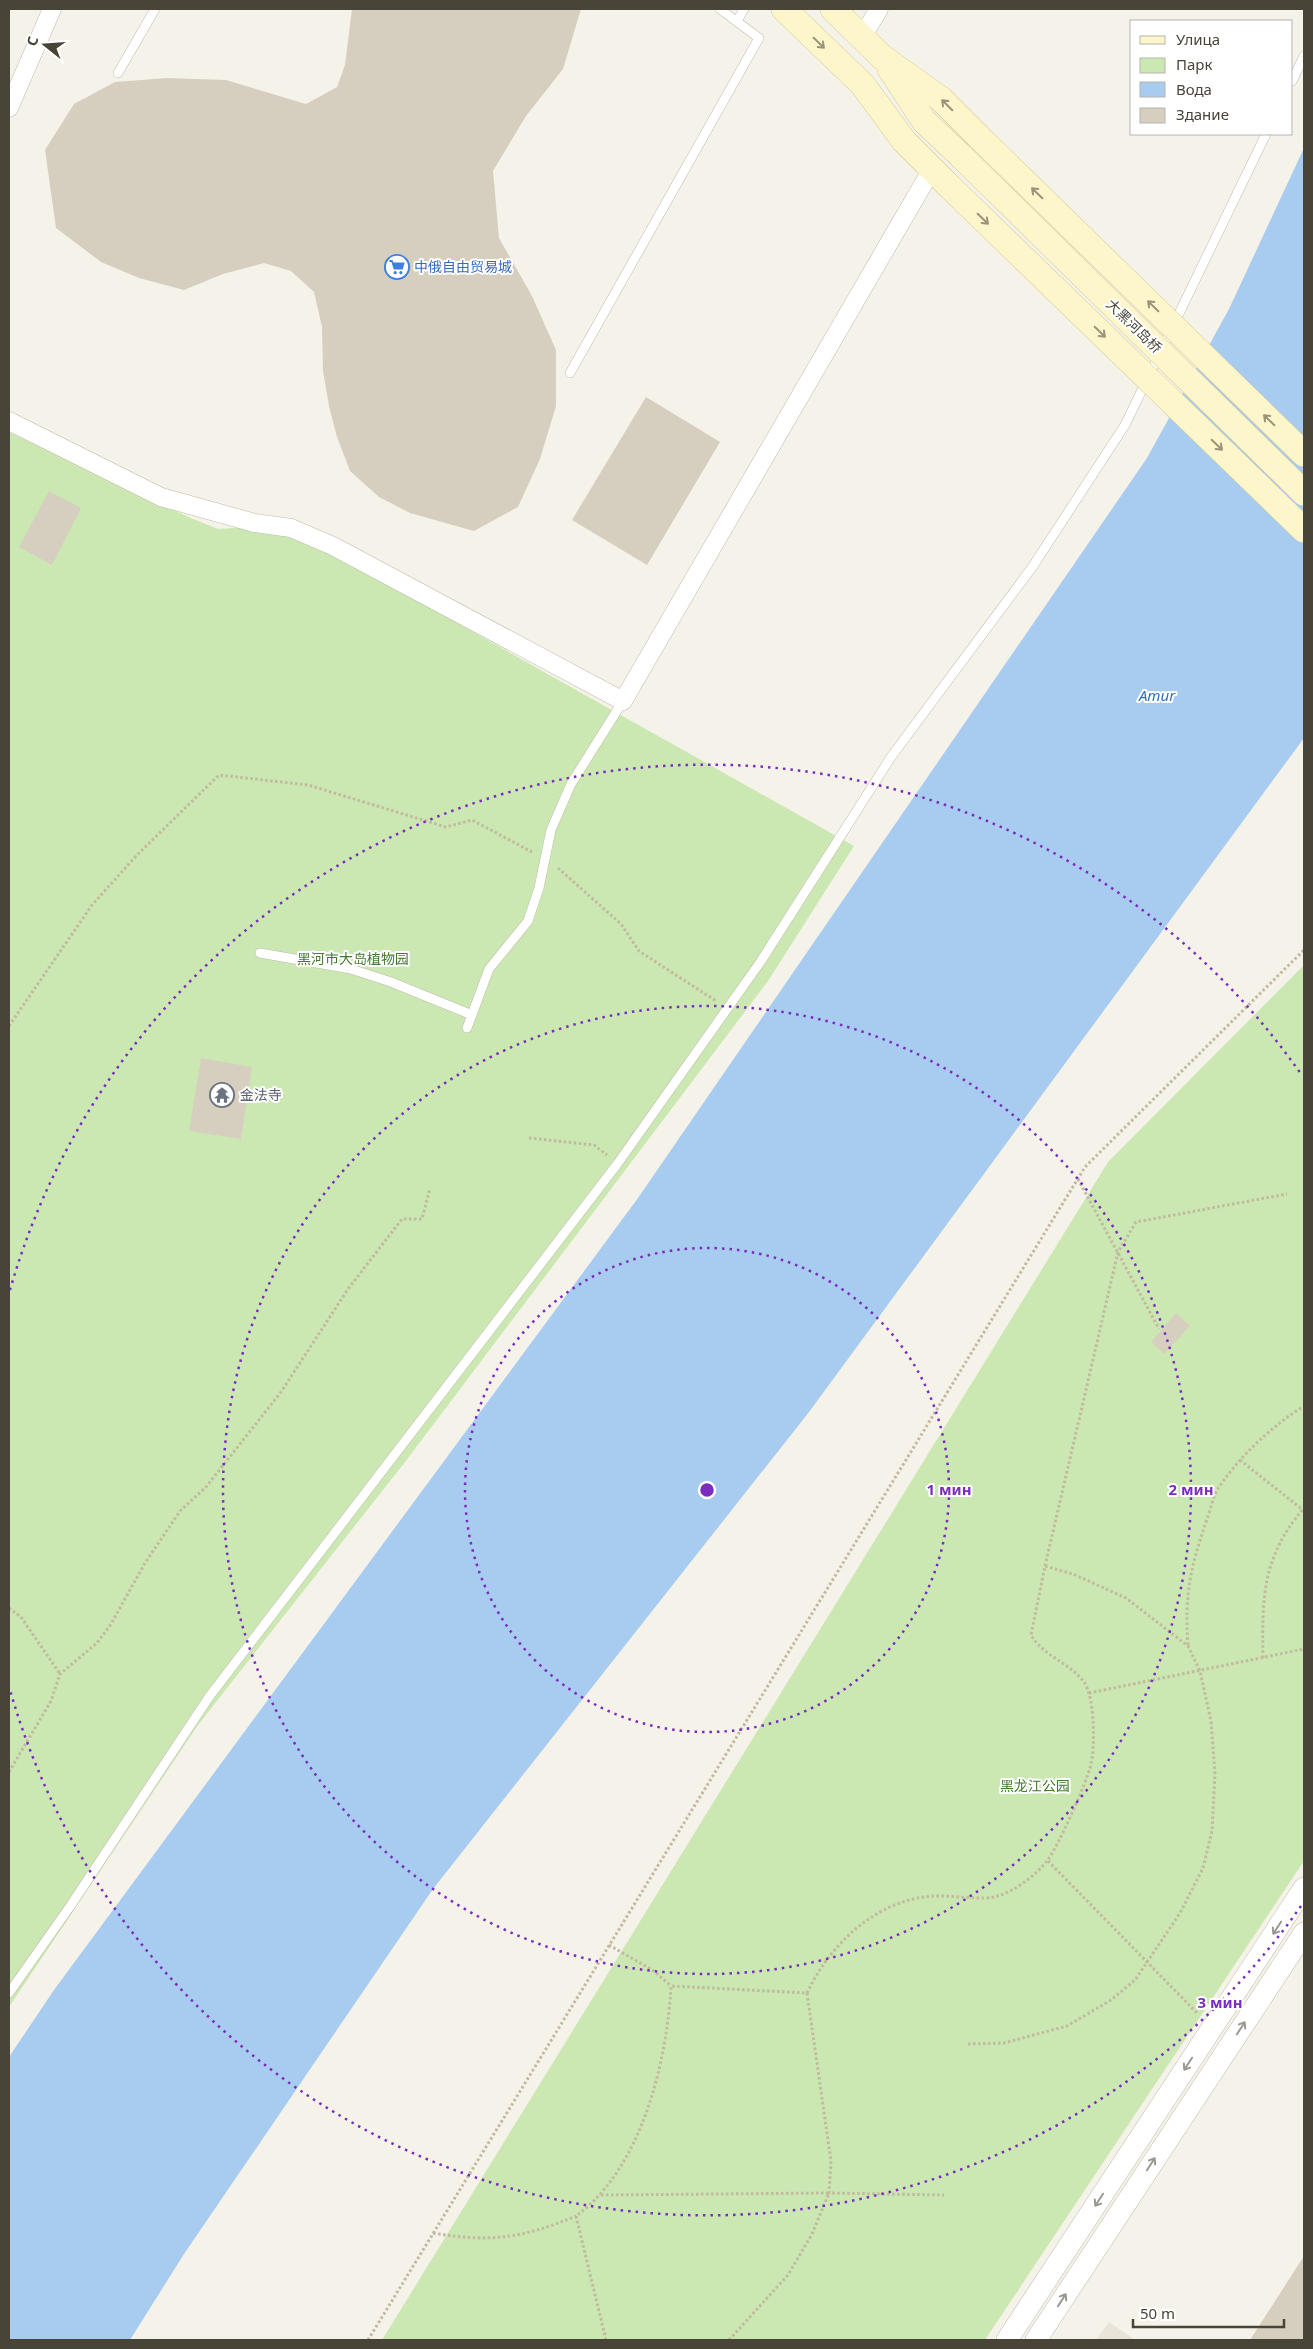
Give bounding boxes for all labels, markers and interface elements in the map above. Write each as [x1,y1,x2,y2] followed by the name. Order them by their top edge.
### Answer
[20,20,70,70] north arrow
[1130,20,1293,135] legend
[1176,29,1220,49] text: Улица
[22,34,42,48] text: С
[813,37,825,49] one-way arrow
[1176,54,1212,74] text: Парк
[1176,79,1212,99] text: Вода
[941,99,953,111] one-way arrow
[1176,104,1229,124] text: Здание
[1030,187,1043,199] one-way arrow
[977,213,990,225] one-way arrow
[384,254,410,280] supermarket icon: 中俄自由贸易城
[414,257,512,276] place label: 中俄自由贸易城
[1103,294,1166,357] street label: 大黑河岛桥
[1147,300,1159,312] one-way arrow
[1094,326,1106,338] one-way arrow
[1263,414,1276,426] one-way arrow
[1210,439,1222,451] one-way arrow
[1138,685,1176,705] water label: Amur
[297,949,409,968] park label: 黑河市大岛植物园
[209,1082,235,1108] temple icon: 金法寺
[240,1085,282,1104] place label: 金法寺
[927,1479,972,1499] text: 1 мин
[1169,1479,1214,1499] text: 2 мин
[698,1481,716,1499] centre of rings
[1000,1776,1070,1795] park label: 黑龙江公园
[1272,1921,1282,1935] one-way arrow
[1198,1992,1243,2012] text: 3 мин
[1235,2021,1246,2035] one-way arrow
[1183,2057,1193,2071] one-way arrow
[1147,2157,1157,2171] one-way arrow
[1094,2193,1104,2207] one-way arrow
[1057,2293,1067,2307] one-way arrow
[1133,2296,1284,2328] scale bar
[1140,2303,1175,2323] text: 50 m

